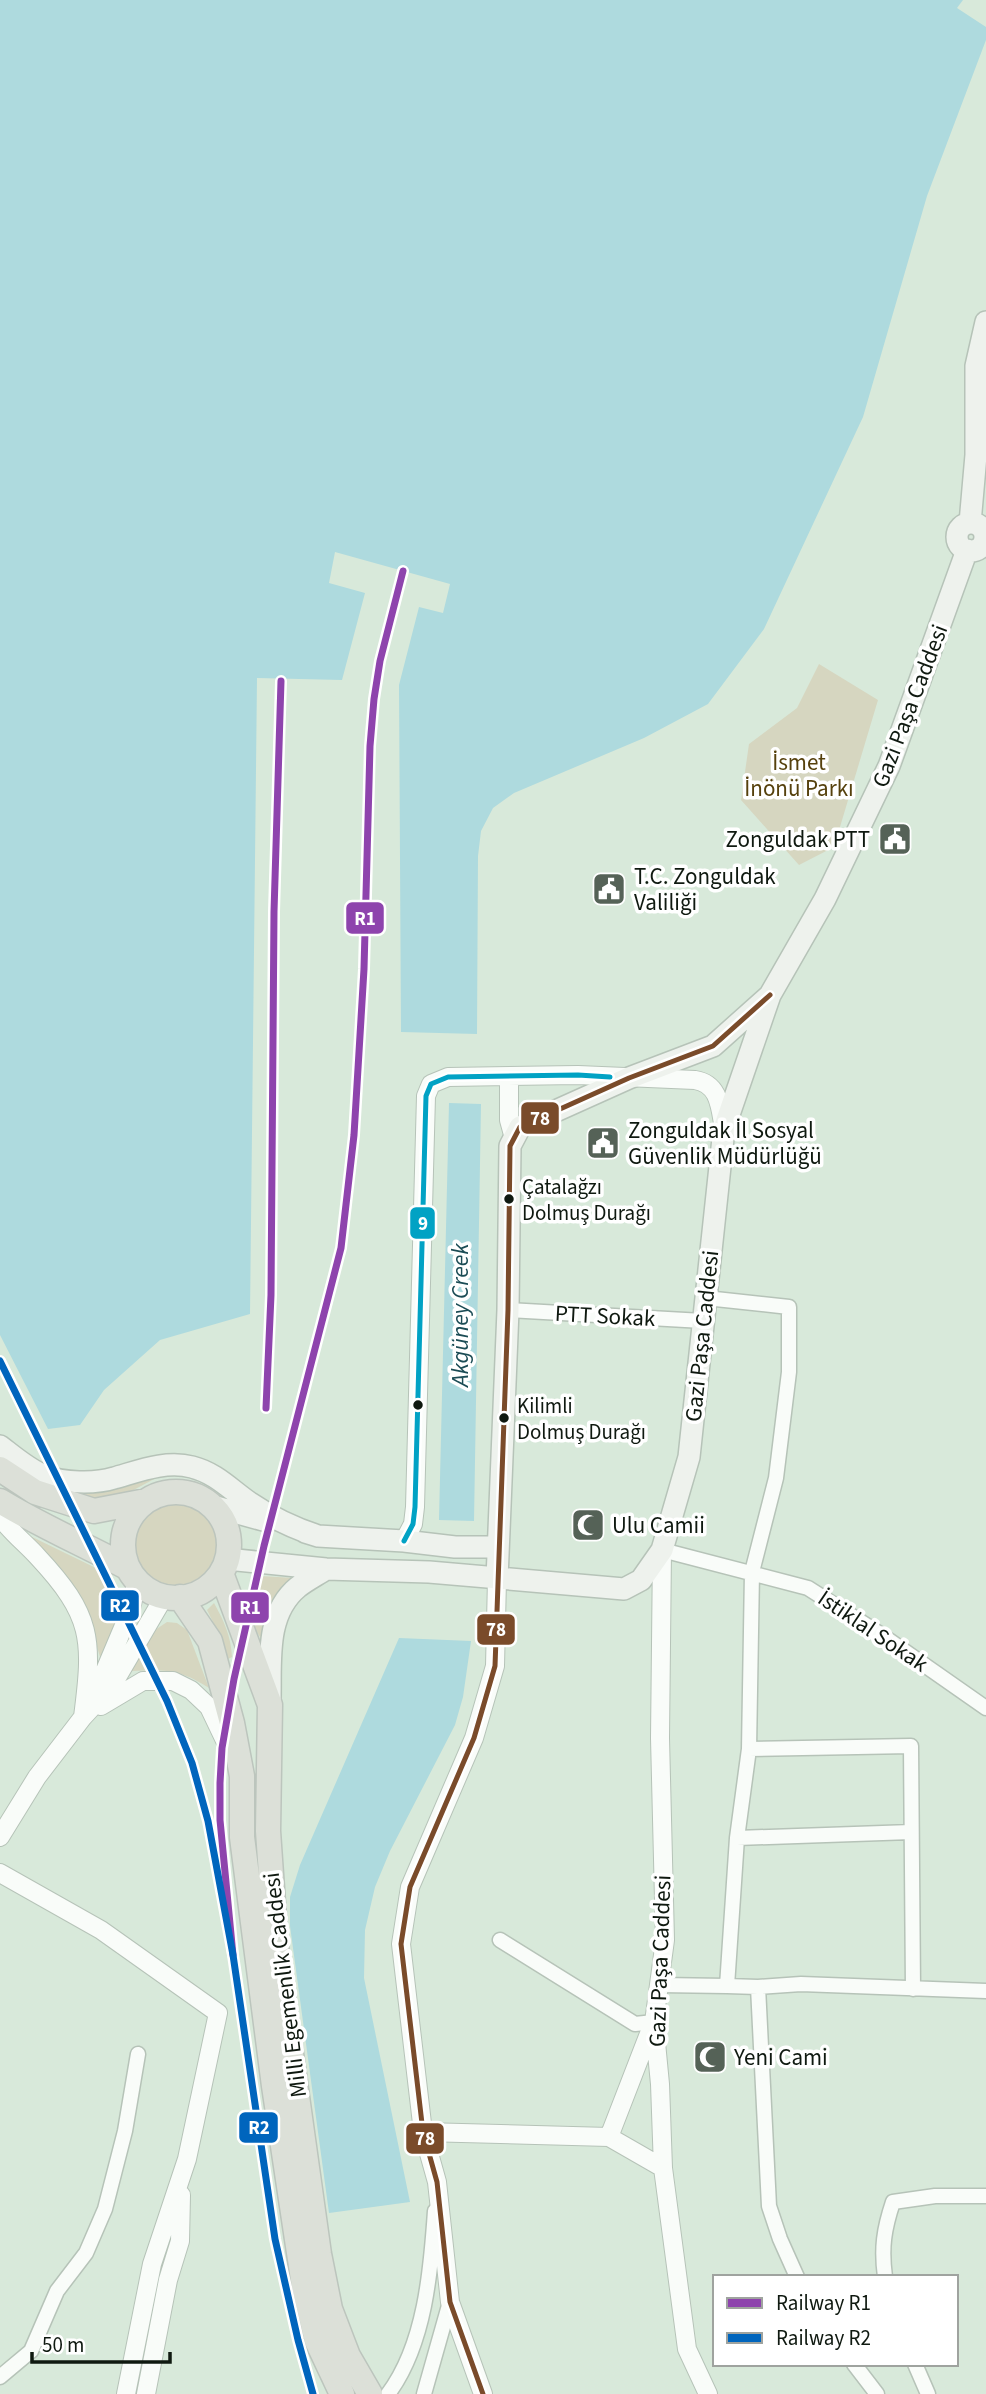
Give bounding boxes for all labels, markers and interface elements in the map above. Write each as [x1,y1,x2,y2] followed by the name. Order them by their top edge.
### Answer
[864,620,956,792] street label: Gazi Paşa Caddesi
[744,746,854,805] park label: İsmet İnönü Parkı
[876,820,914,858] public building icon: Zonguldak PTT
[726,823,870,856] place label: Zonguldak PTT
[634,860,776,919] place label: T.C. Zonguldak Valiliği
[590,870,628,908] public building icon: T.C. Zonguldak Valiliği
[345,901,385,935] line badge: R1
[354,906,376,933] text: R1
[520,1101,560,1135] line badge: 78
[530,1106,550,1133] text: 78
[628,1114,822,1173] place label: Zonguldak İl Sosyal Güvenlik Müdürlüğü
[584,1124,622,1162] public building icon: Zonguldak İl Sosyal Güvenlik Müdürlüğü
[522,1172,651,1228] place label: Çatalağzı Dolmuş Durağı
[502,1192,516,1206] marker: Çatalağzı Dolmuş Durağı
[409,1206,436,1240] line badge: 9
[418,1211,428,1238] text: 9
[443,1243,478,1389] water label: Akgüney Creek
[677,1249,727,1423] street label: Gazi Paşa Caddesi
[554,1297,657,1335] street label: PTT Sokak
[517,1391,646,1447] place label: Kilimli Dolmuş Durağı
[411,1398,425,1412] unlabelled marker
[497,1411,511,1425] marker: Kilimli Dolmuş Durağı
[569,1506,607,1544] mosque icon: Ulu Camii
[612,1509,705,1542] place label: Ulu Camii
[811,1582,935,1680] street label: İstiklal Sokak
[100,1589,140,1622] line badge: R2
[230,1591,270,1624] line badge: R1
[109,1593,131,1620] text: R2
[239,1595,261,1622] text: R1
[476,1613,516,1646] line badge: 78
[486,1617,506,1644] text: 78
[255,1870,315,2100] street label: Milli Egemenlik Caddesi
[641,1874,679,2048] street label: Gazi Paşa Caddesi
[691,2038,729,2076] mosque icon: Yeni Cami
[733,2041,828,2074] place label: Yeni Cami
[238,2111,279,2144] line badge: R2
[248,2115,270,2142] text: R2
[405,2122,445,2155] line badge: 78
[415,2126,435,2153] text: 78
[713,2275,958,2366] legend
[776,2288,871,2318] text: Railway R1
[32,2320,170,2364] scale bar
[776,2323,871,2353] text: Railway R2
[42,2330,84,2360] text: 50 m

